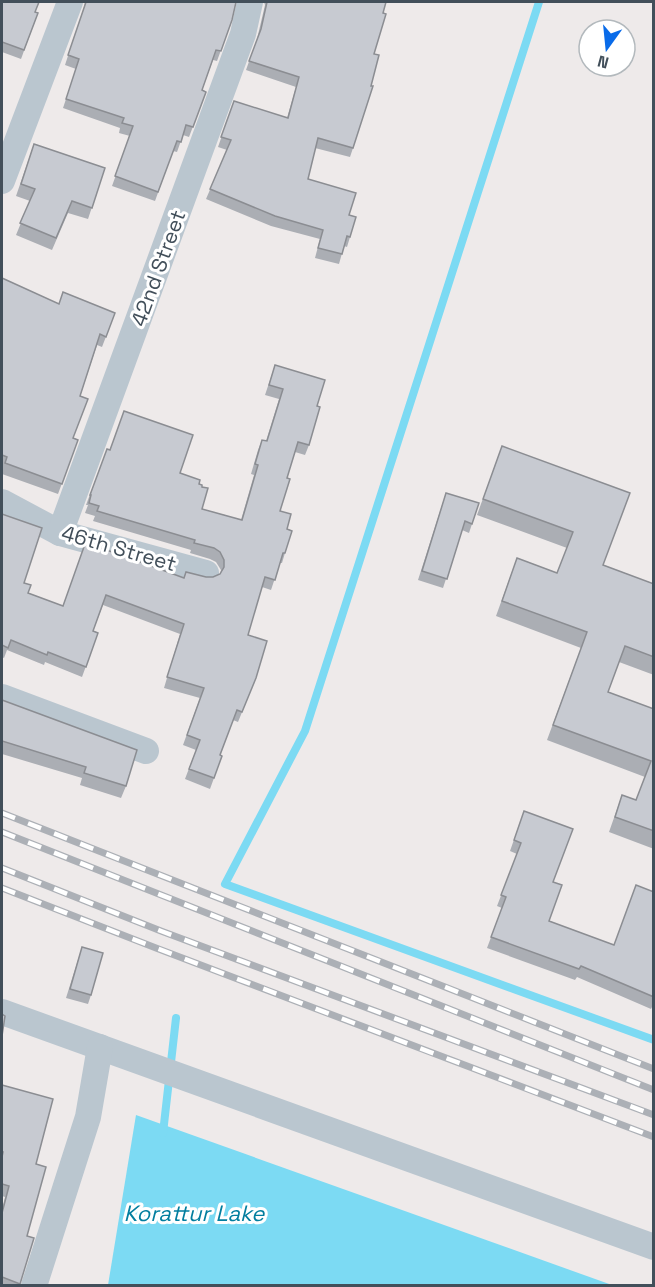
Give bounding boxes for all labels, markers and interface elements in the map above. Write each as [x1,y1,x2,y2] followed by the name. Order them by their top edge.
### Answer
[577,18,637,78] north arrow
[595,50,611,74] text: N
[124,206,192,330] street label: 42nd Street
[59,519,179,577] street label: 46th Street
[124,1199,265,1227] water label: Korattur Lake

